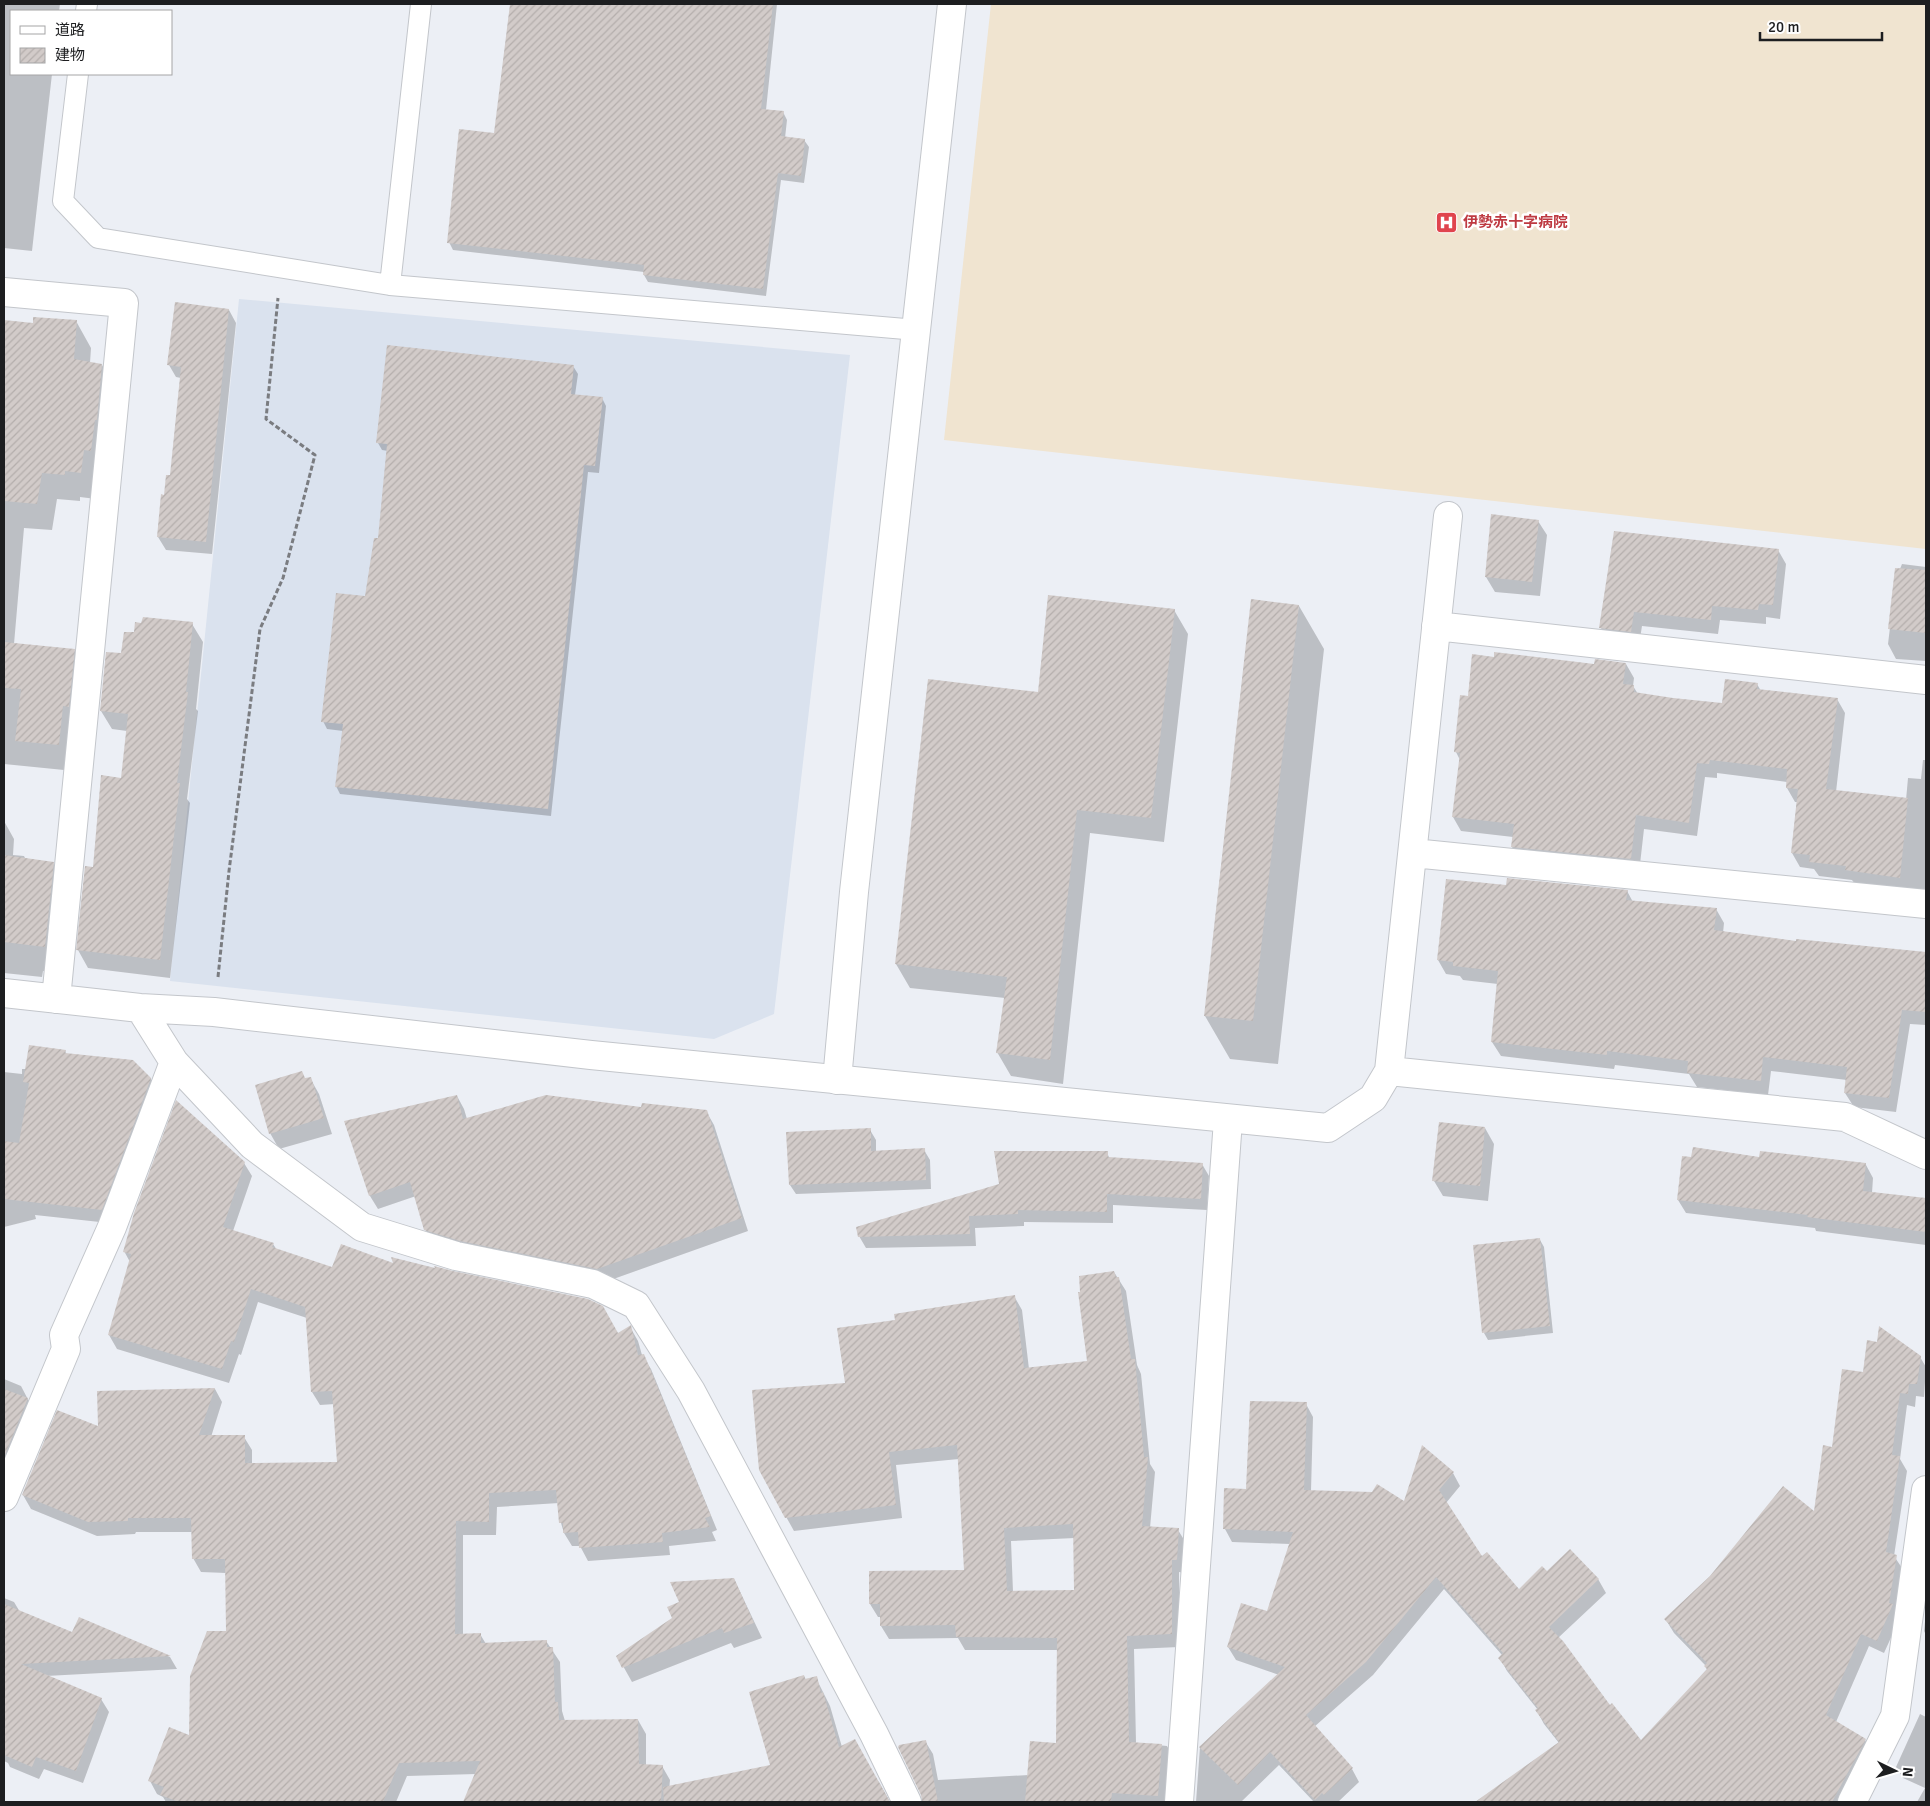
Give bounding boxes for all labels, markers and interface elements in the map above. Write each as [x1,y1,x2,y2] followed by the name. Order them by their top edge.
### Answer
[10,10,172,75] legend
[1760,10,1882,42] scale bar
[1768,18,1799,36] text: 20 m
[55,21,85,39] text: 道路
[55,46,85,64] text: 建物
[1435,210,1459,234] hospital icon: 伊勢赤十字病院
[1463,213,1568,231] place label: 伊勢赤十字病院
[1870,1746,1920,1796] north arrow
[1899,1766,1916,1778] text: N

